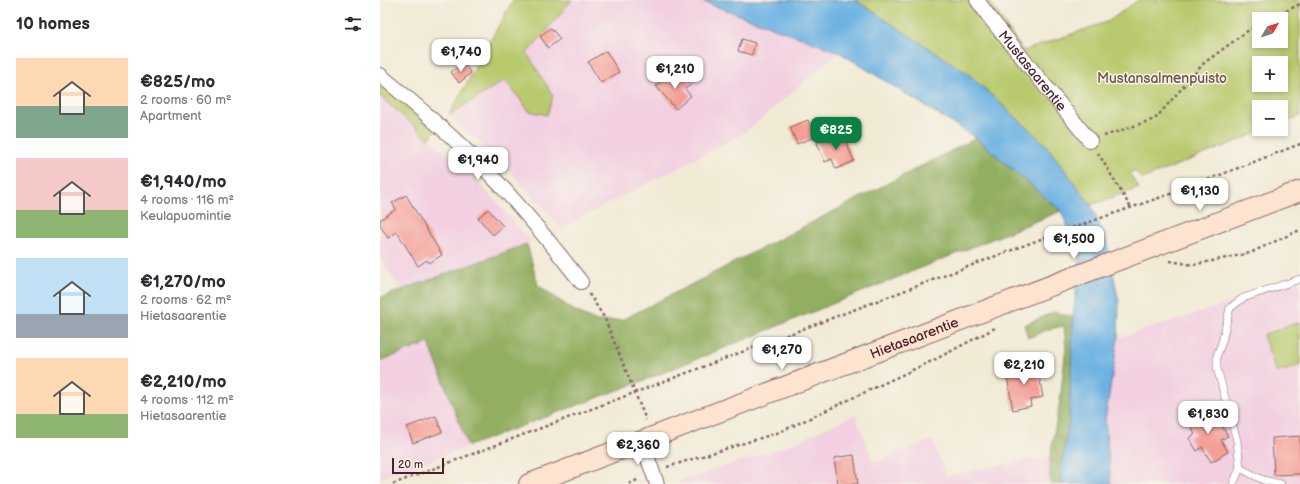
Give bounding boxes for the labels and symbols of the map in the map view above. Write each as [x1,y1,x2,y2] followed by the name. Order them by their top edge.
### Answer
[1252,12,1288,48] north arrow
[995,27,1070,114] street label: Mustasaarentie
[428,39,494,73] pin: €1,740
[642,56,708,90] pin: €1,210
[1097,70,1227,87] park label: Mustansalmenpuisto
[812,117,860,151] pin: €825
[445,147,511,181] pin: €1,940
[1167,178,1233,212] pin: €1,130
[1041,226,1107,260] pin: €1,500
[867,313,961,362] street label: Hietasaarentie
[749,337,815,371] pin: €1,270
[991,352,1057,386] pin: €2,210
[1175,401,1241,435] pin: €1,830
[605,432,671,466] pin: €2,360
[392,456,444,475] scale bar

